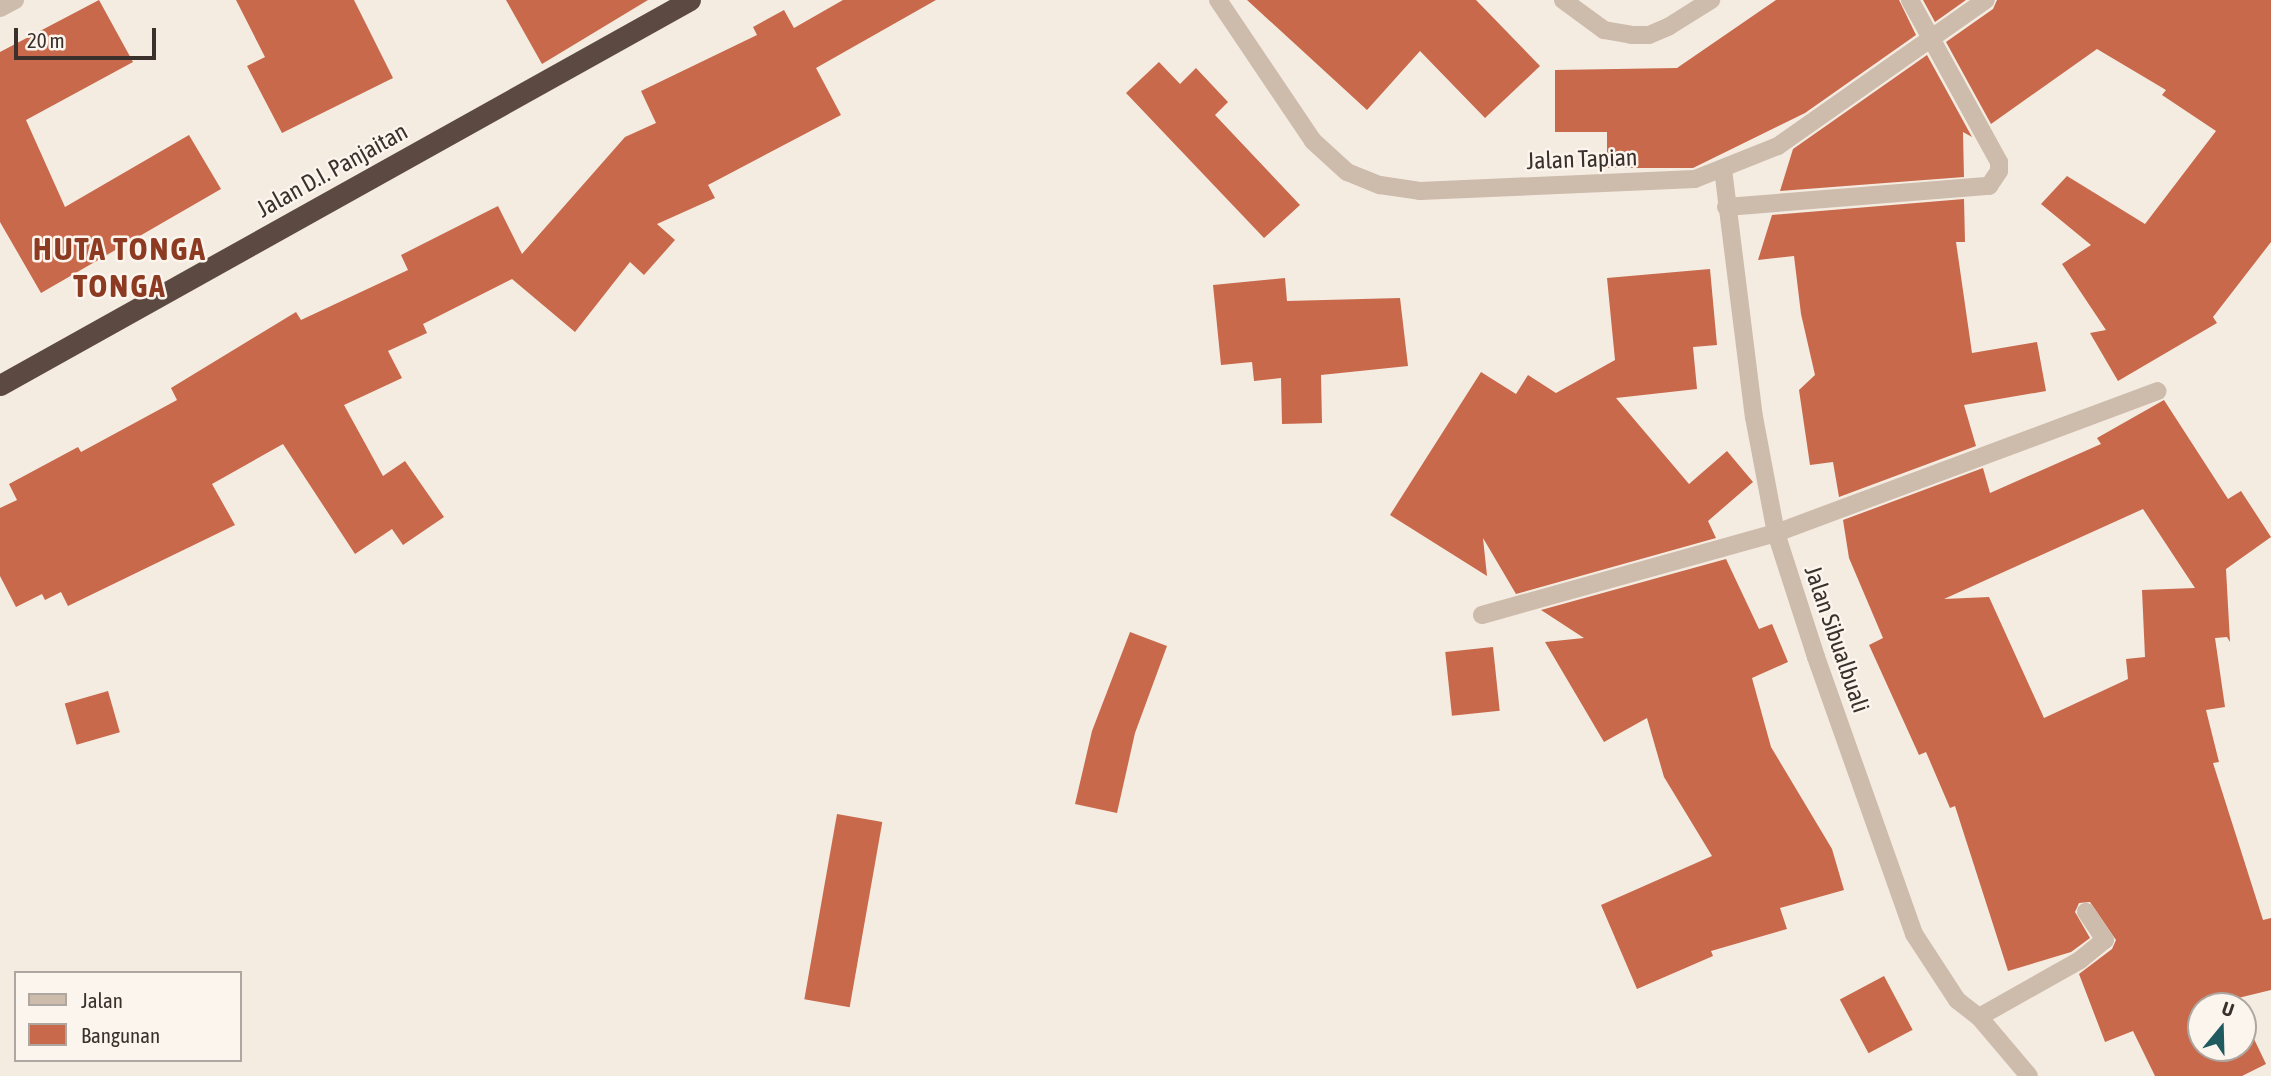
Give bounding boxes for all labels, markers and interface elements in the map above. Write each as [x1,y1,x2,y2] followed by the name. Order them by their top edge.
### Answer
[18,14,159,58] scale bar
[27,28,65,52] text: 20 m
[251,117,413,223] street label: Jalan D.I. Panjaitan
[1526,143,1638,175] street label: Jalan Tapian
[34,231,206,306] district label: HUTA TONGA TONGA
[1798,562,1876,716] street label: Jalan Sibualbuali
[14,971,242,1062] legend
[81,988,123,1012] text: Jalan
[2187,992,2257,1062] north arrow
[2219,997,2237,1021] text: U
[81,1023,160,1047] text: Bangunan

